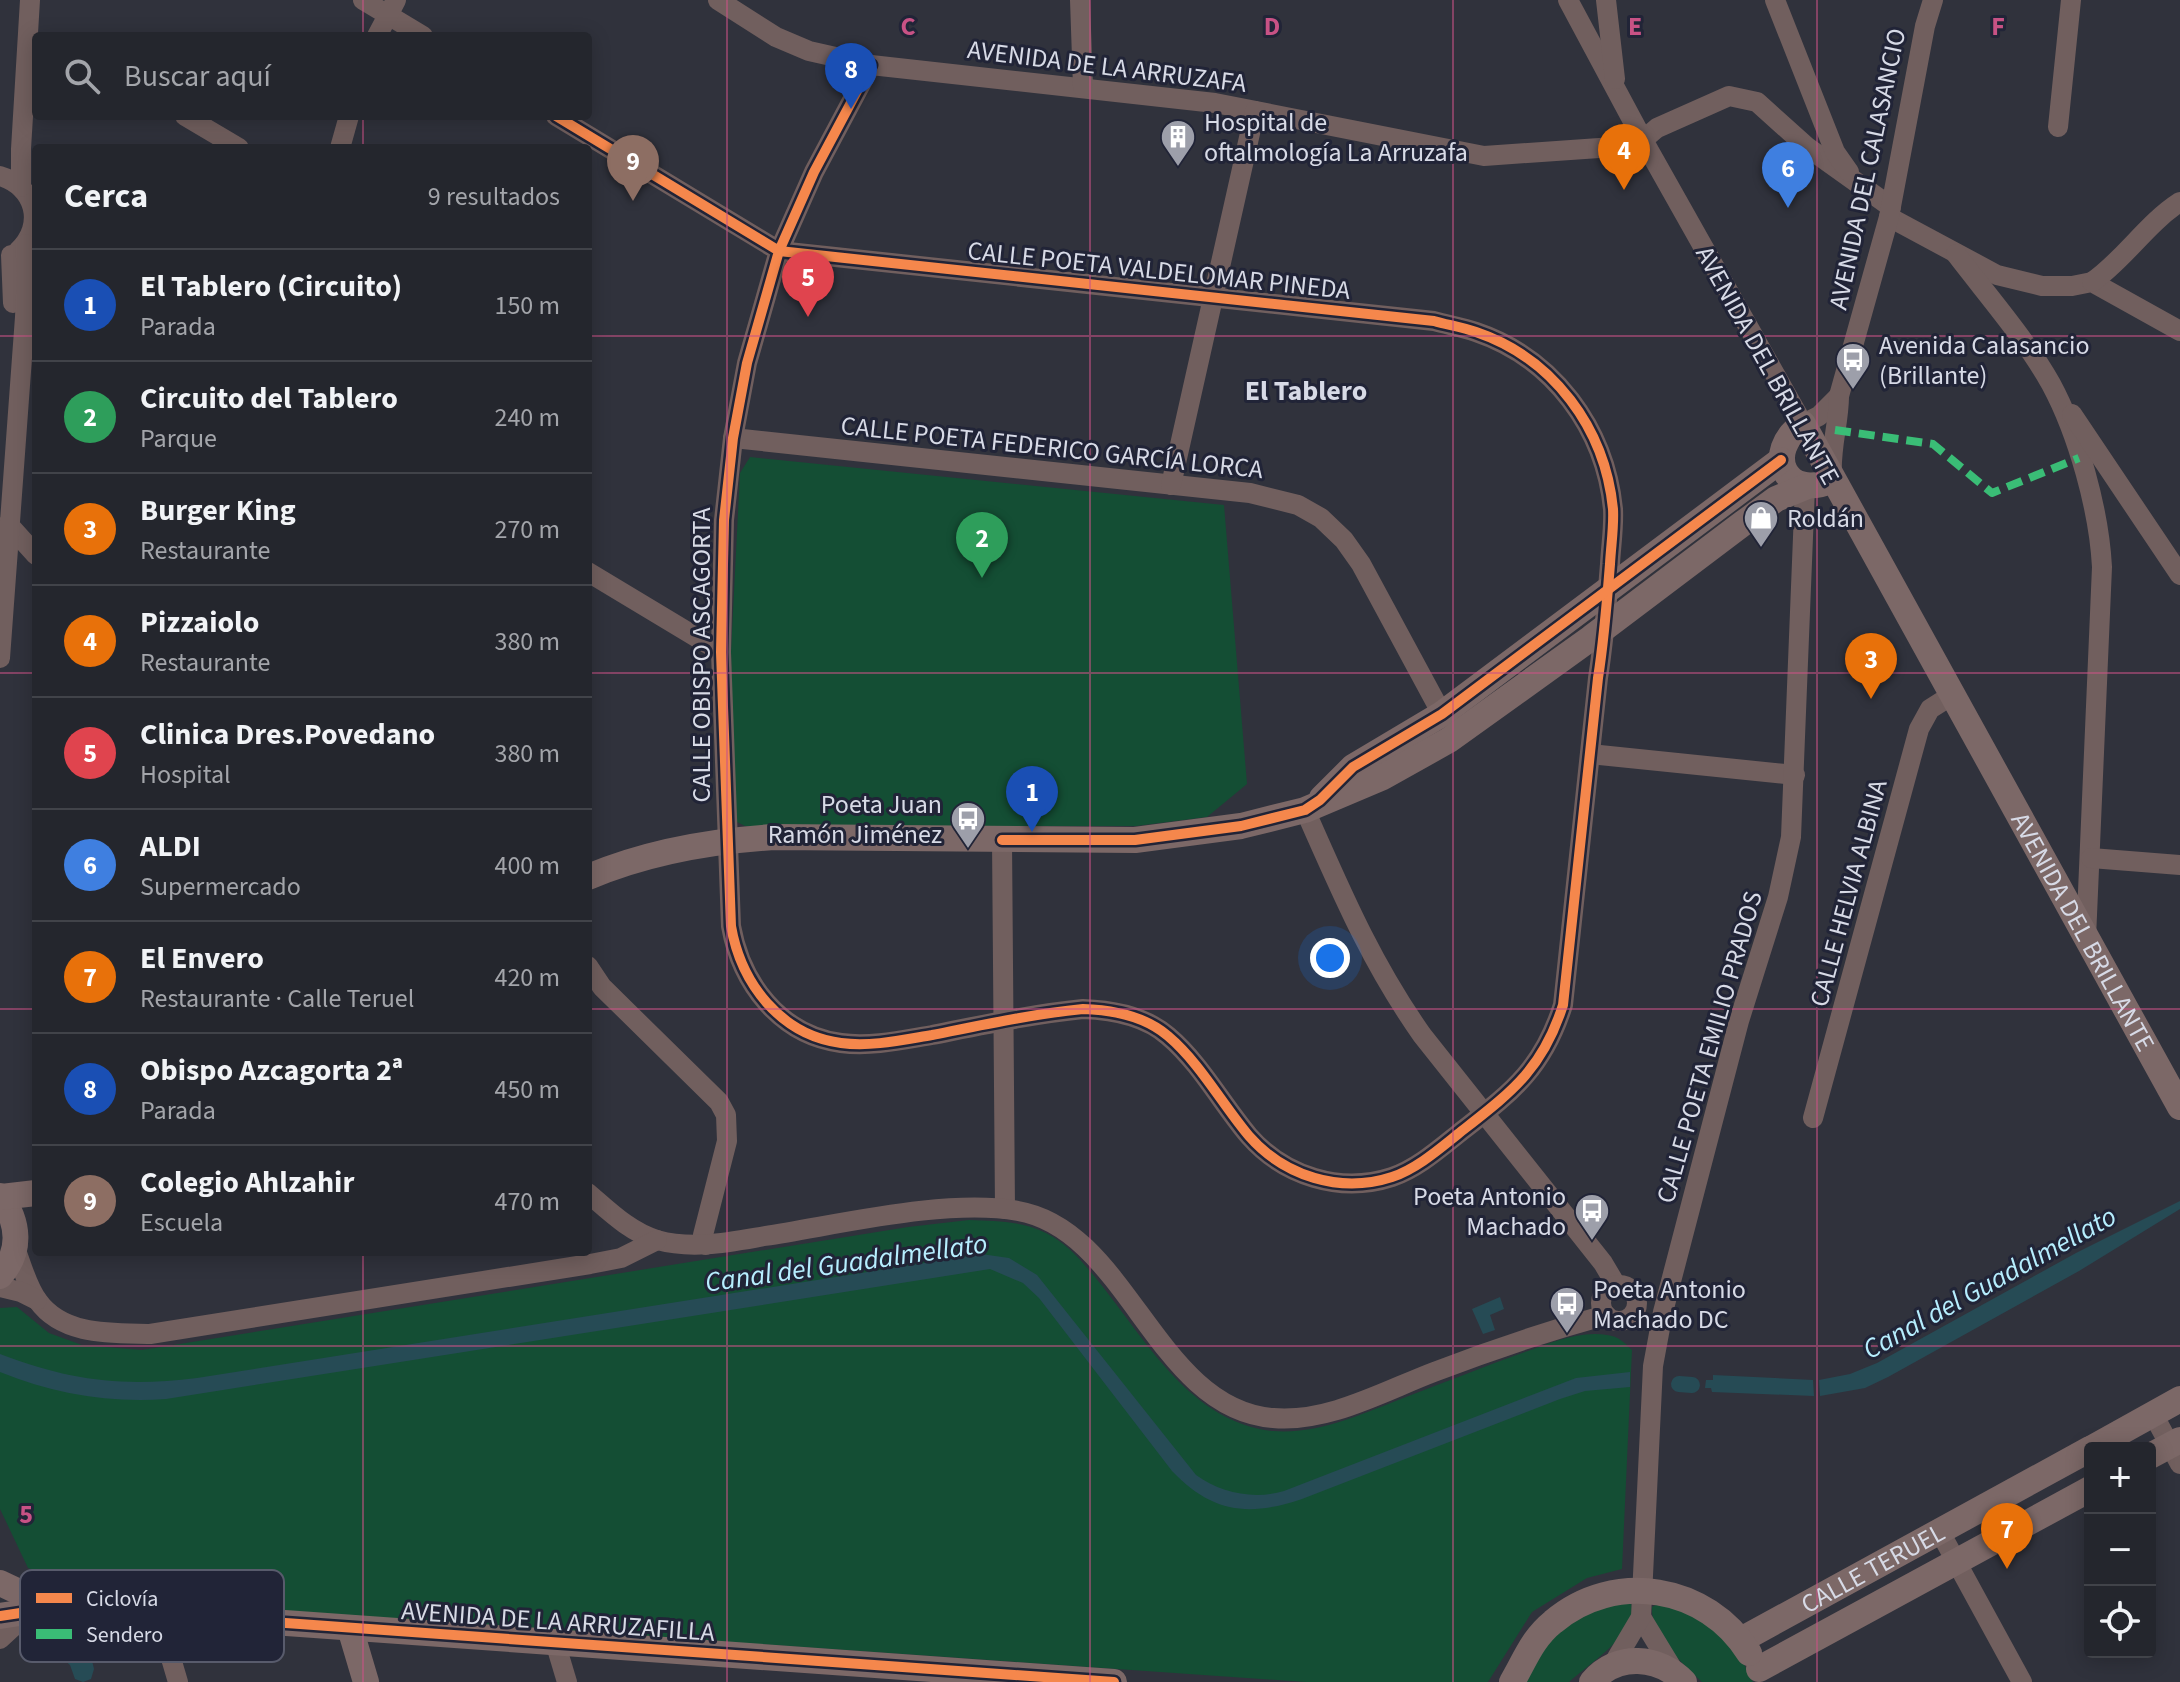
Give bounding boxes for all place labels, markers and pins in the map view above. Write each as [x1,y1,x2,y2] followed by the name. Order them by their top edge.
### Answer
[825,43,877,109] pin: 8
[1204,104,1468,171] place label: Hospital de oftalmología La Arruzafa
[1159,118,1197,168] building icon: Hospital de oftalmología La Arruzafa
[1598,124,1650,190] pin: 4
[607,135,659,201] pin: 9
[1762,142,1814,208] pin: 6
[782,251,834,317] pin: 5
[1879,327,2089,394] place label: Avenida Calasancio (Brillante)
[1834,341,1872,391] bus stop icon: Avenida Calasancio (Brillante)
[1742,499,1780,549] shop icon: Roldán
[1787,500,1864,537] place label: Roldán
[956,512,1008,578] pin: 2
[1845,633,1897,699] pin: 3
[1006,766,1058,832] pin: 1
[768,786,942,853] place label: Poeta Juan Ramón Jiménez
[949,800,987,850] bus stop icon: Poeta Juan Ramón Jiménez
[1413,1178,1566,1245] place label: Poeta Antonio Machado
[1573,1192,1611,1242] bus stop icon: Poeta Antonio Machado
[1593,1271,1746,1338] place label: Poeta Antonio Machado DC
[1548,1285,1586,1335] bus stop icon: Poeta Antonio Machado DC
[1981,1503,2033,1569] pin: 7

